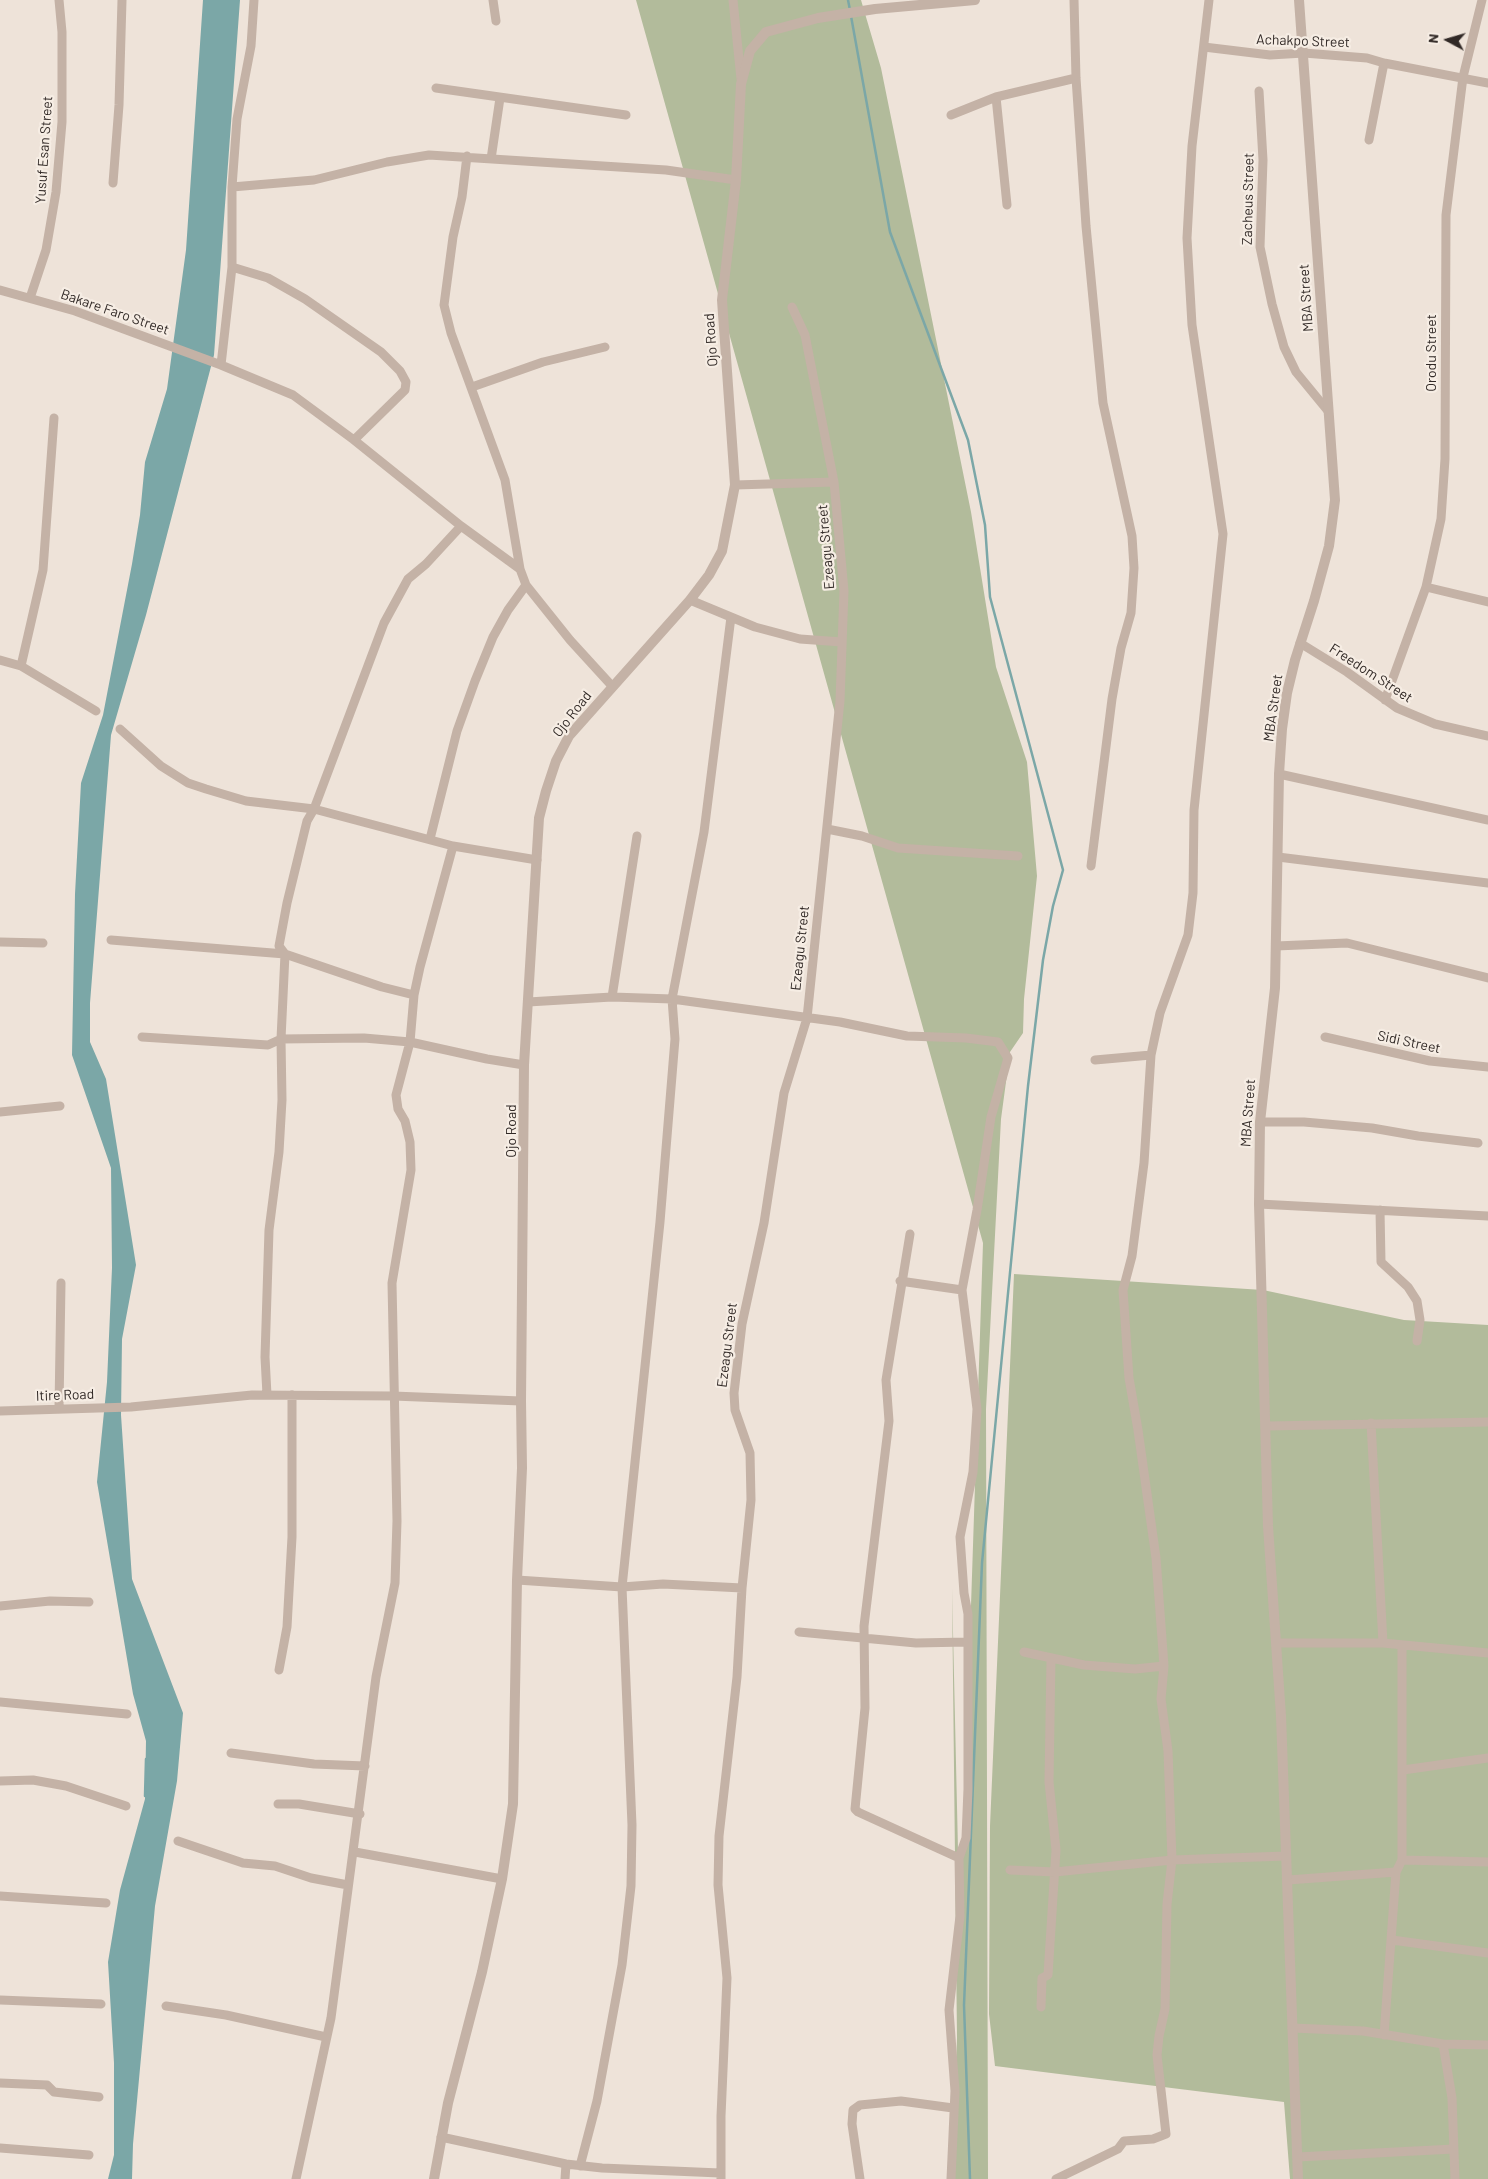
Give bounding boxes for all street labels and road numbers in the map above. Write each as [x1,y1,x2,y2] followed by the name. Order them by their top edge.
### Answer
[1256,31,1350,51] street label: Achakpo Street
[32,96,56,204] street label: Yusuf Esan Street
[1239,153,1257,245] street label: Zacheus Street
[1295,264,1317,332] street label: MBA Street
[59,286,171,338] street label: Bakare Faro Street
[701,313,721,367] street label: Ojo Road
[1423,314,1439,392] street label: Orodu Street
[814,504,838,590] street label: Ezeagu Street
[1326,640,1416,706] street label: Freedom Street
[1260,673,1286,743] street label: MBA Street
[549,688,595,740] street label: Ojo Road
[787,905,813,991] street label: Ezeagu Street
[1376,1027,1442,1057] street label: Sidi Street
[1237,1079,1259,1147] street label: MBA Street
[503,1104,519,1158] street label: Ojo Road
[713,1302,741,1388] street label: Ezeagu Street
[35,1386,95,1404] street label: Itire Road

